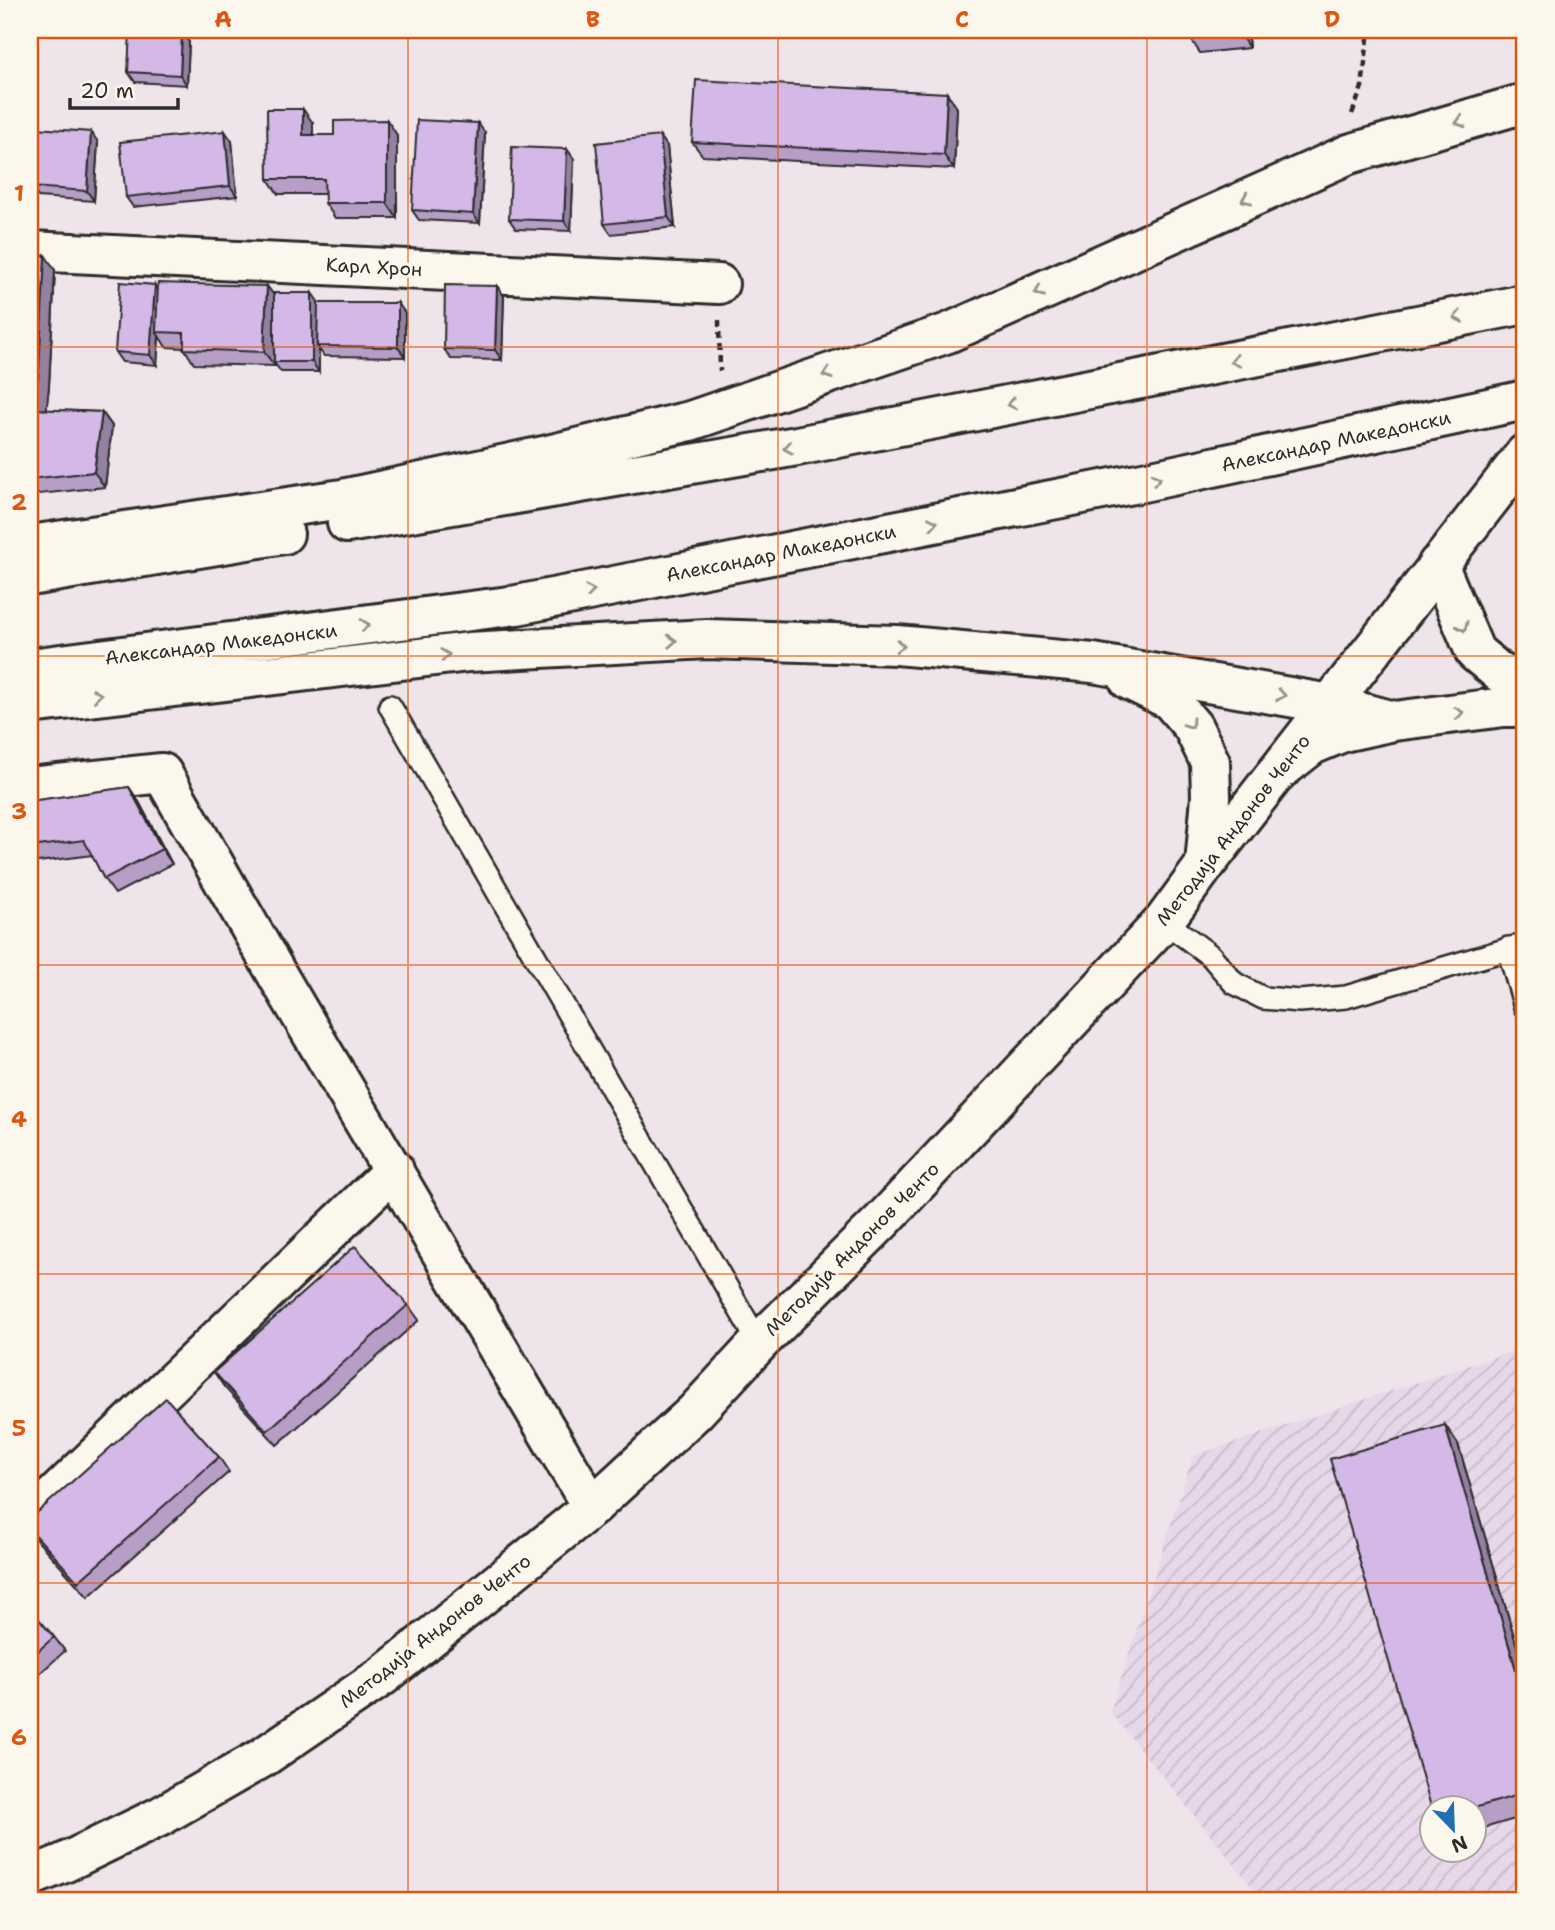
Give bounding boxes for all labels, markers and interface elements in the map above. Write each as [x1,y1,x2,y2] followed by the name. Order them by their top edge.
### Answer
[214,4,232,34] text: A
[586,4,600,34] text: B
[955,4,969,34] text: C
[1324,4,1340,34] text: D
[70,66,178,110] scale bar
[80,77,134,105] text: 20 m
[1454,113,1466,128] one-way arrow
[14,178,24,208] text: 1
[1241,191,1254,205] one-way arrow
[325,252,423,282] street label: Карл Хрон
[1034,284,1046,298] one-way arrow
[1452,309,1464,324] one-way arrow
[1229,353,1241,368] one-way arrow
[821,366,833,380] one-way arrow
[1006,396,1018,411] one-way arrow
[1219,404,1453,478] street label: Александар Македонски
[782,440,794,455] one-way arrow
[1150,472,1162,487] one-way arrow
[11,487,27,517] text: 2
[927,517,939,532] one-way arrow
[664,518,898,588] street label: Александар Македонски
[584,585,596,600] one-way arrow
[104,617,338,671] street label: Александар Македонски
[359,618,371,633] one-way arrow
[1455,620,1469,632] one-way arrow
[667,634,678,649] one-way arrow
[894,638,905,653] one-way arrow
[439,647,451,662] one-way arrow
[92,687,103,702] one-way arrow
[1275,687,1287,702] one-way arrow
[1454,705,1465,720] one-way arrow
[1181,717,1194,729] one-way arrow
[1150,729,1316,931] street label: Методија Андонов Ченто
[11,796,27,826] text: 3
[11,1104,27,1134] text: 4
[759,1156,945,1342] street label: Методија Андонов Ченто
[12,1413,26,1443] text: 5
[334,1548,536,1714] street label: Методија Андонов Ченто
[11,1722,27,1752] text: 6
[1418,1794,1488,1864] north arrow
[1448,1830,1471,1859] text: N

